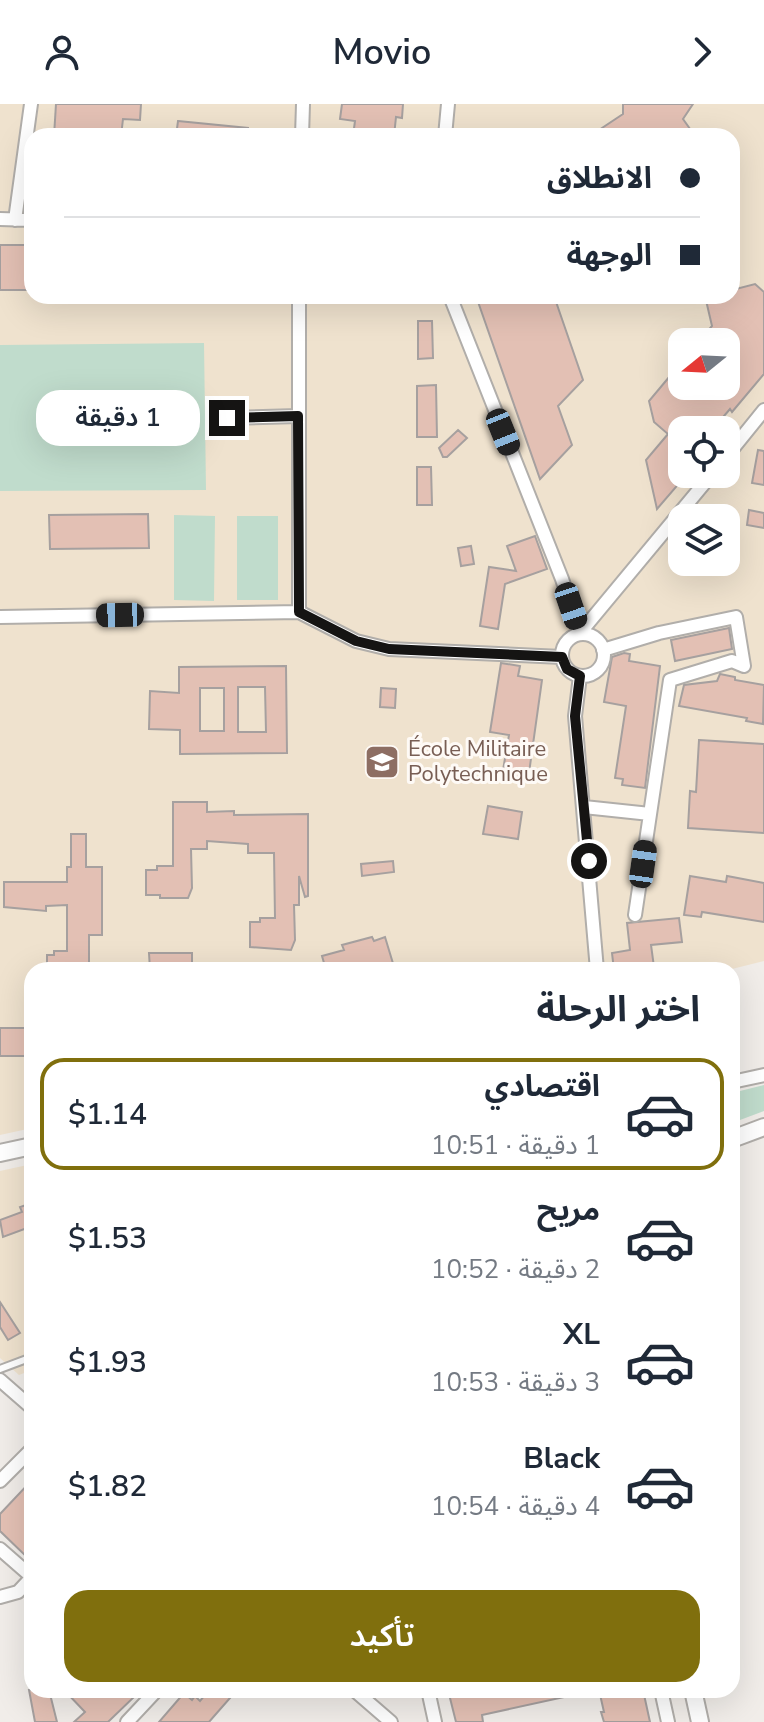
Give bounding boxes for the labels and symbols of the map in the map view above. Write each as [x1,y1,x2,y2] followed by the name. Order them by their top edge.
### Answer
[668,328,740,400] north arrow
[35,390,199,446] callout: 1 دقيقة
[209,400,245,436] route end
[483,405,523,459] car
[552,579,590,633] car
[96,603,144,627] car
[408,734,548,789] place label: École Militaire Polytechnique
[363,743,401,781] school or university icon: École Militaire Polytechnique
[628,839,658,889] car
[571,843,607,879] route start

